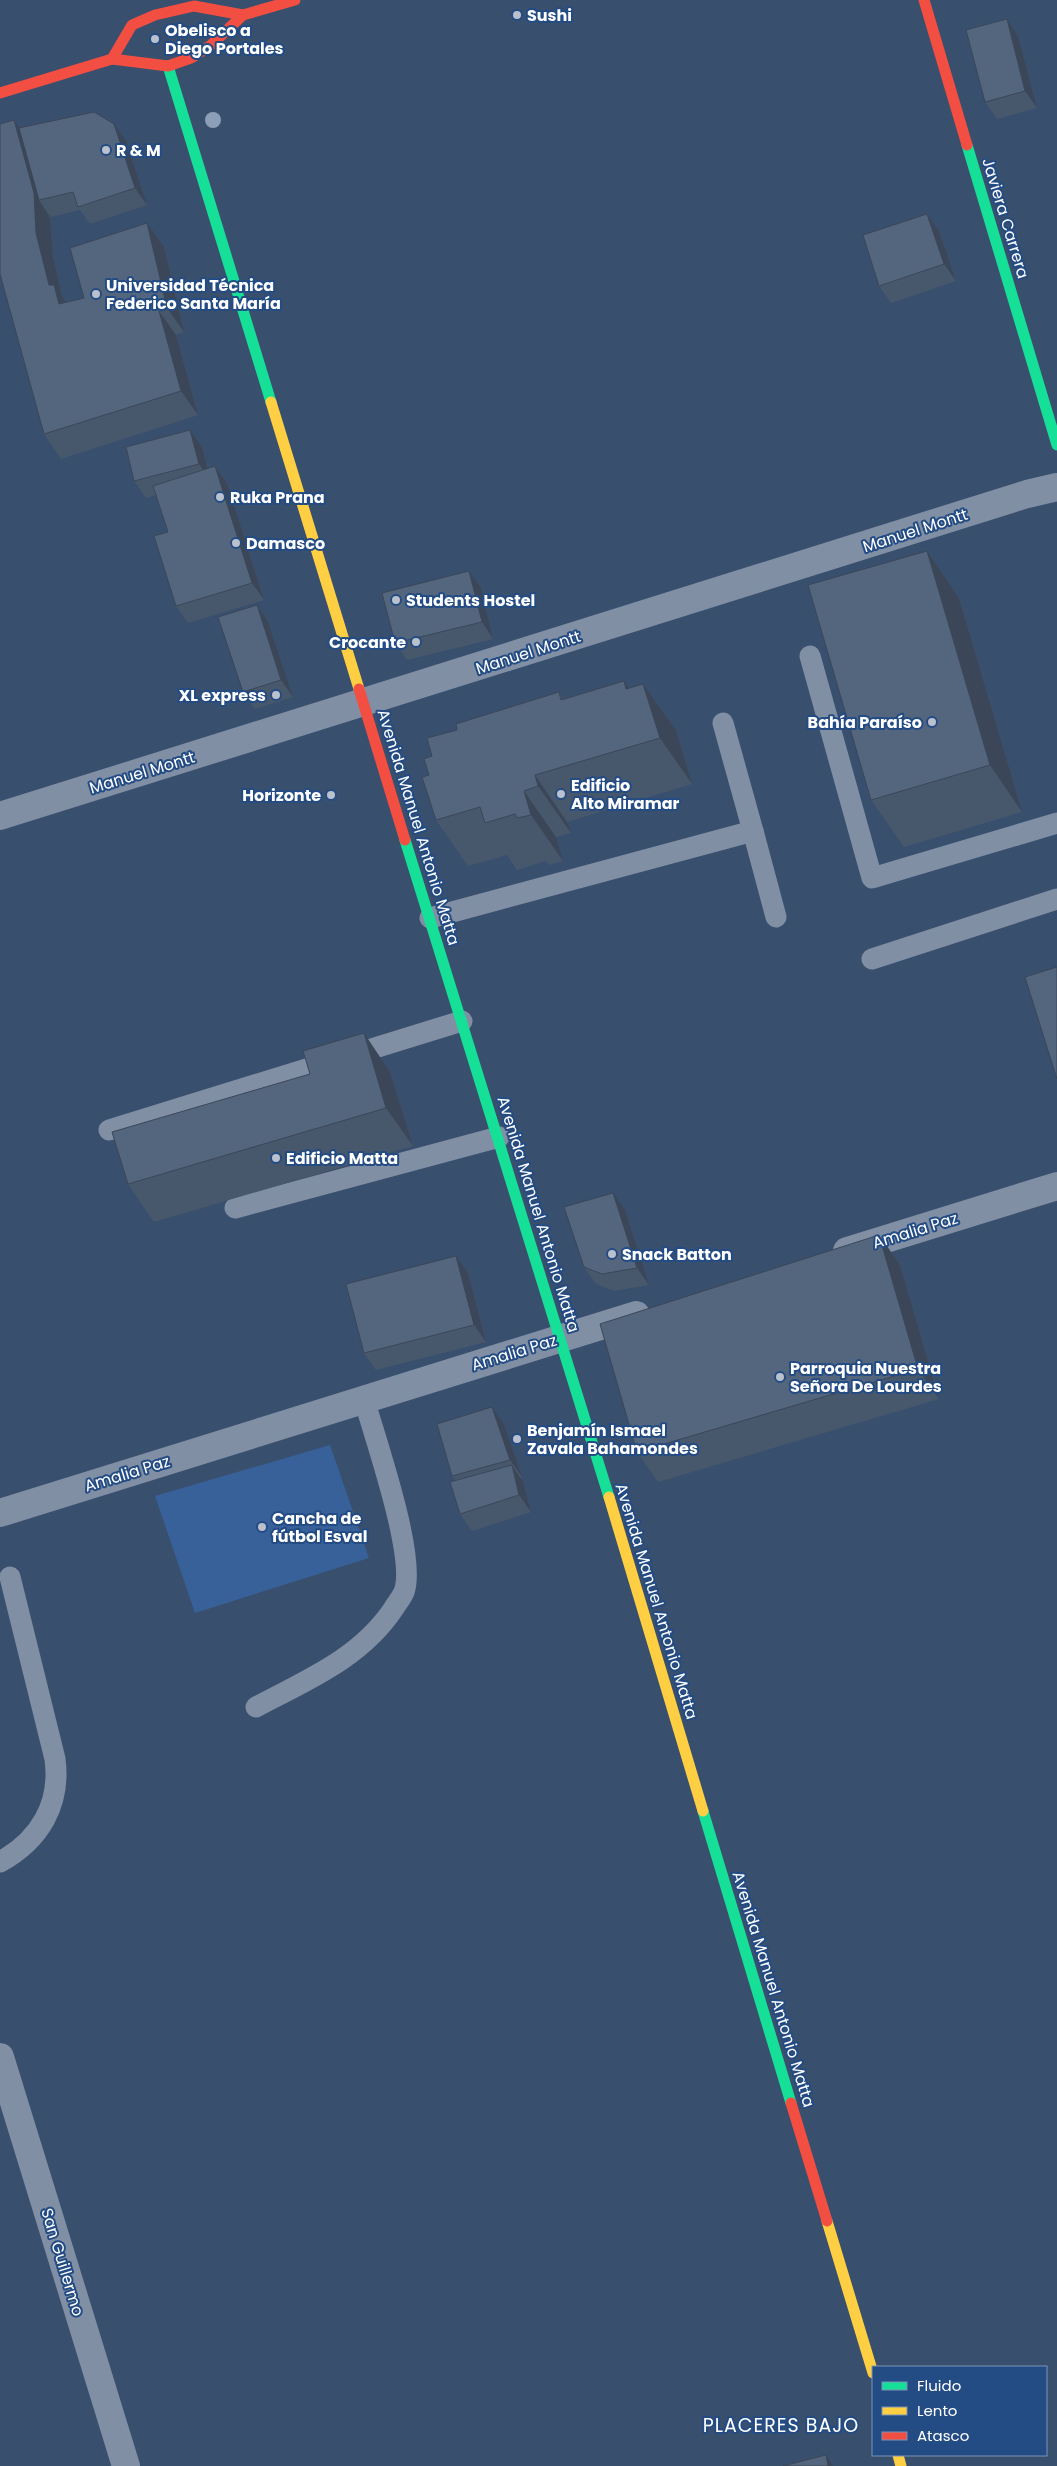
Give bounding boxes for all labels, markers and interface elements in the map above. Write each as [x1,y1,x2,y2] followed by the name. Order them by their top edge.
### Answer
[527,4,572,27] place label: Sushi
[511,9,523,21] marker: Sushi
[165,19,284,60] place label: Obelisco a Diego Portales
[149,33,161,45] marker: Obelisco a Diego Portales
[116,139,161,162] place label: R & M
[100,144,112,156] marker: R & M
[976,155,1035,281] street label: Javiera Carrera
[106,274,281,315] place label: Universidad Técnica Federico Santa María
[90,288,102,300] marker: Universidad Técnica Federico Santa María
[230,486,325,509] place label: Ruka Prana
[214,491,226,503] marker: Ruka Prana
[860,503,971,558] street label: Manuel Montt
[246,532,325,555] place label: Damasco
[230,537,242,549] marker: Damasco
[406,589,535,612] place label: Students Hostel
[390,594,402,606] marker: Students Hostel
[473,625,584,680] street label: Manuel Montt
[329,631,406,654] place label: Crocante
[410,636,422,648] marker: Crocante
[179,684,266,707] place label: XL express
[270,689,282,701] marker: XL express
[372,706,465,948] street label: Avenida Manuel Antonio Matta
[808,711,922,734] place label: Bahía Paraíso
[926,716,938,728] marker: Bahía Paraíso
[87,745,198,799] street label: Manuel Montt
[571,774,680,815] place label: Edificio Alto Miramar
[242,784,321,807] place label: Horizonte
[555,788,567,800] marker: Edificio Alto Miramar
[325,789,337,801] marker: Horizonte
[492,1093,585,1335] street label: Avenida Manuel Antonio Matta
[286,1147,398,1170] place label: Edificio Matta
[270,1152,282,1164] marker: Edificio Matta
[870,1207,961,1254] street label: Amalia Paz
[622,1243,732,1266] place label: Snack Batton
[606,1248,618,1260] marker: Snack Batton
[469,1329,560,1376] street label: Amalia Paz
[790,1357,942,1398] place label: Parroquia Nuestra Señora De Lourdes
[774,1371,786,1383] marker: Parroquia Nuestra Señora De Lourdes
[527,1419,698,1460] place label: Benjamín Ismael Zavala Bahamondes
[511,1433,523,1445] marker: Benjamín Ismael Zavala Bahamondes
[82,1450,173,1497] street label: Amalia Paz
[610,1480,703,1722] street label: Avenida Manuel Antonio Matta
[272,1507,367,1548] place label: Cancha de fútbol Esval
[256,1521,268,1533] marker: Cancha de fútbol Esval
[727,1868,820,2110] street label: Avenida Manuel Antonio Matta
[35,2205,90,2319] street label: San Guillermo
[872,2366,1047,2456] legend
[917,2375,961,2396] text: Fluido
[917,2400,957,2421] text: Lento
[703,2412,859,2439] district label: PLACERES BAJO
[917,2425,969,2446] text: Atasco

